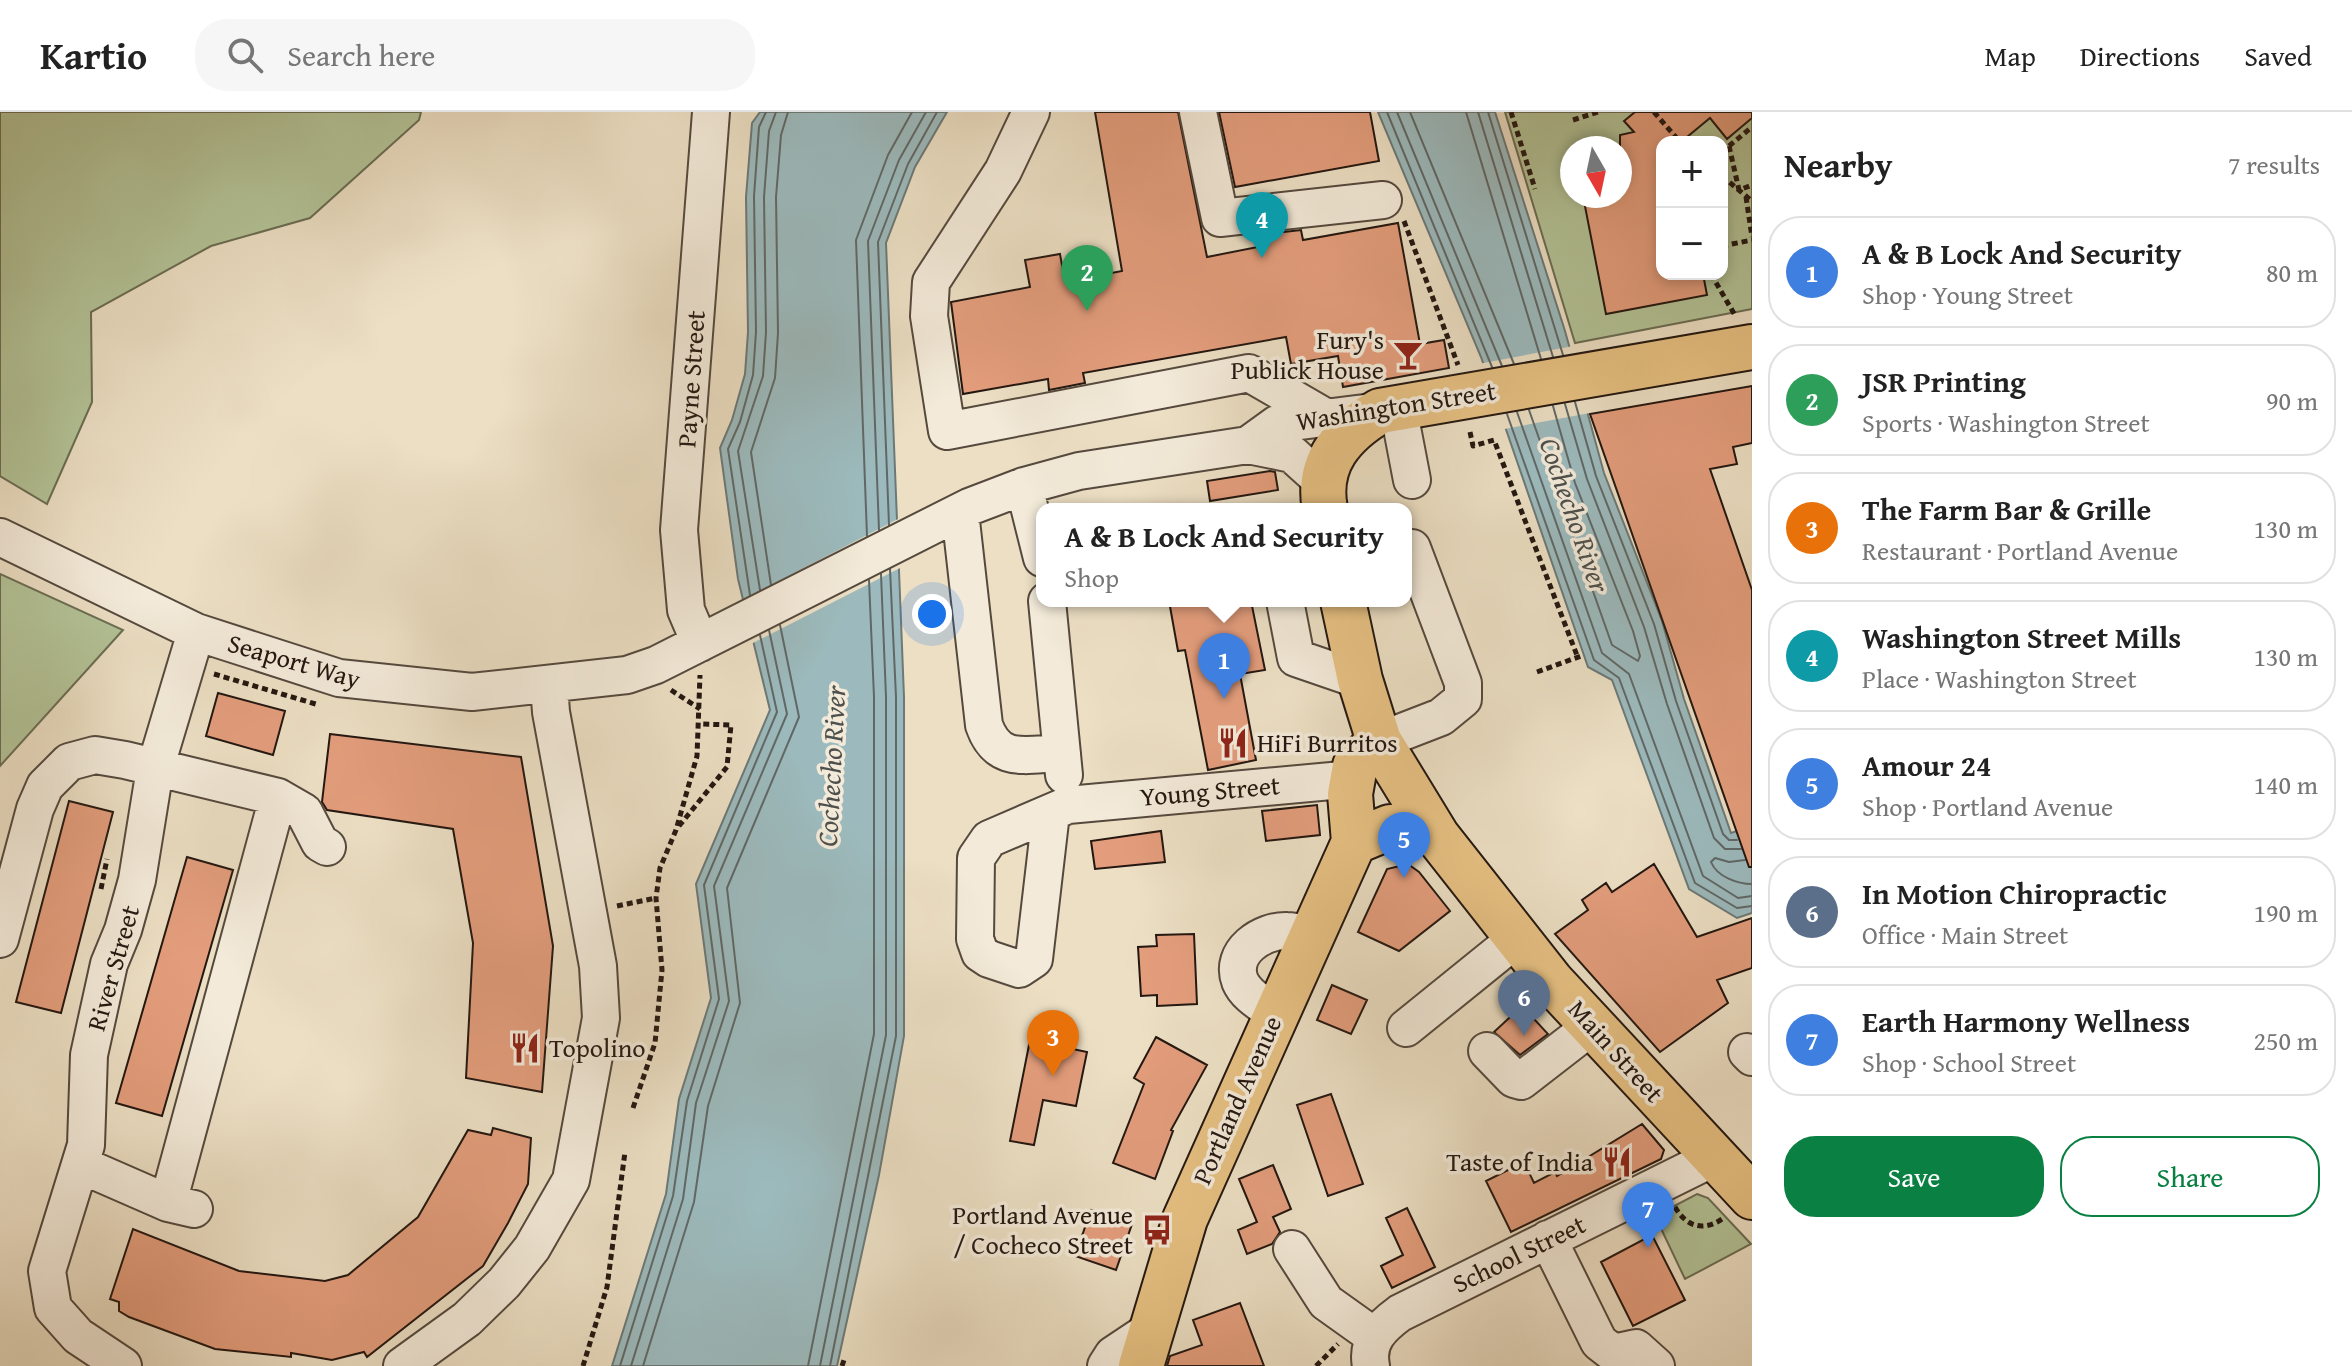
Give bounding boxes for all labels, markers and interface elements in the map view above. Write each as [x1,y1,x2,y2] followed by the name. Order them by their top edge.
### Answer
[195,19,755,91] search box
[40,27,147,83] text: Kartio
[223,33,267,77] icon: search
[287,33,435,77] text: Search here
[1984,35,2036,76] text: Map
[2080,35,2200,76] text: Directions
[2244,35,2312,76] text: Saved
[1560,136,1632,208] north arrow
[1656,136,1728,280] map controls
[1656,136,1728,208] button: +
[1784,140,1893,189] text: Nearby
[2228,145,2320,184] text: 7 results
[1236,192,1288,258] pin: 4
[1656,208,1728,280] button: −
[1862,231,2181,275] text: A & B Lock And Security
[1061,245,1113,311] pin: 2
[1805,253,1819,292] text: 1
[2266,253,2318,292] text: 80 m
[1862,275,2073,314] text: Shop · Young Street
[666,309,715,449] street label: Payne Street
[1231,320,1384,389] place label: Fury's Publick House
[1391,338,1425,372] bar icon: Fury's Publick House
[1862,359,2026,403] text: JSR Printing
[1293,370,1499,441] street label: Washington Street
[1805,381,1819,420] text: 2
[2266,381,2318,420] text: 90 m
[1862,403,2150,442] text: Sports · Washington Street
[1530,432,1622,599] water label: Cochecho River
[1862,487,2151,531] text: The Farm Bar & Grille
[1036,503,1412,607] popup
[1805,509,1819,548] text: 3
[2253,509,2318,548] text: 130 m
[1064,514,1384,558] text: A & B Lock And Security
[1862,531,2178,570] text: Restaurant · Portland Avenue
[1064,558,1119,597] text: Shop
[912,594,952,634] your location
[1862,615,2181,659] text: Washington Street Mills
[223,623,365,698] street label: Seaport Way
[1198,633,1250,699] pin: 1
[1805,637,1819,676] text: 4
[2253,637,2318,676] text: 130 m
[1862,659,2137,698] text: Place · Washington Street
[806,683,855,847] water label: Cochecho River
[1257,723,1398,762] place label: HiFi Burritos
[1216,726,1250,760] restaurant icon: HiFi Burritos
[1862,743,1992,787] text: Amour 24
[1138,765,1282,816] street label: Young Street
[1805,765,1819,804] text: 5
[2253,765,2318,804] text: 140 m
[1862,787,2113,826] text: Shop · Portland Avenue
[1378,812,1430,878] pin: 5
[1862,871,2167,915] text: In Motion Chiropractic
[1805,893,1819,932] text: 6
[2253,893,2318,932] text: 190 m
[76,900,149,1035] street label: River Street
[1862,915,2068,954] text: Office · Main Street
[1498,970,1550,1036] pin: 6
[1559,990,1673,1111] street label: Main Street
[1862,999,2190,1043] text: Earth Harmony Wellness
[1182,1009,1291,1190] street label: Portland Avenue
[1027,1010,1079,1076] pin: 3
[1805,1021,1819,1060] text: 7
[2253,1021,2318,1060] text: 250 m
[549,1028,646,1067] place label: Topolino
[508,1031,542,1065] restaurant icon: Topolino
[1862,1043,2076,1082] text: Shop · School Street
[1784,1136,2044,1217] button: Save
[2060,1136,2320,1217] button: Share
[1446,1142,1594,1181] place label: Taste of India
[1600,1145,1634,1179] restaurant icon: Taste of India
[1622,1182,1674,1248] pin: 7
[952,1195,1133,1264] place label: Portland Avenue / Cocheco Street
[1446,1205,1592,1303] street label: School Street
[1140,1213,1174,1247] bus stop icon: Portland Avenue / Cocheco Street

